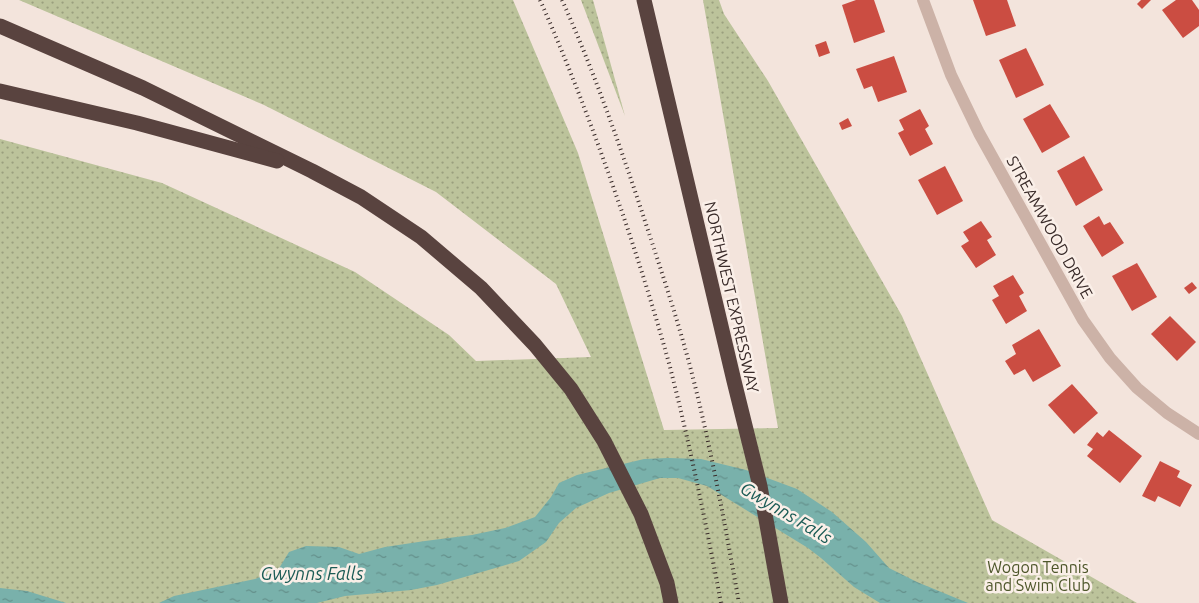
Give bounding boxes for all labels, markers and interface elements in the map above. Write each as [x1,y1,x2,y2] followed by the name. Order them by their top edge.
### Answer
[1003,153,1097,301] street label: STREAMWOOD DRIVE
[701,200,763,395] street label: NORTHWEST EXPRESSWAY
[737,477,836,547] water label: Gwynns Falls
[985,558,1091,594] park label: Wogon Tennis and Swim Club
[261,563,364,583] water label: Gwynns Falls

